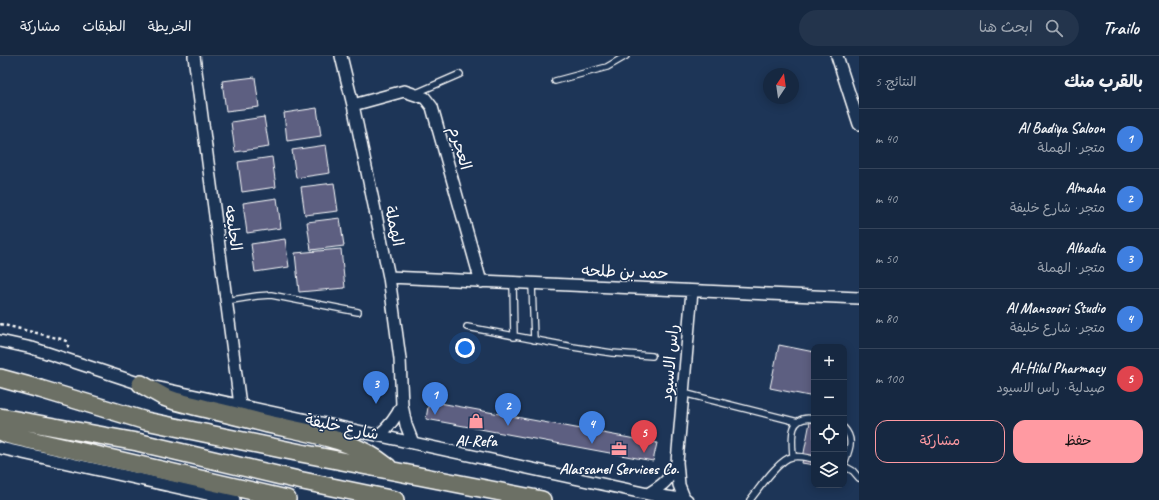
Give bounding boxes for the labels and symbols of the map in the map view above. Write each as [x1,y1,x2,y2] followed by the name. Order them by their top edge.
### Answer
[763,68,799,104] north arrow
[442,124,476,173] street label: العجرم
[220,204,246,252] street label: الجليعه
[380,204,408,248] street label: الهملة
[581,260,669,284] street label: حمد بن طلحه
[657,323,683,403] street label: راس الاسيود
[455,338,475,358] your location
[363,371,389,404] pin: 3
[422,382,448,415] pin: 1
[495,393,521,426] pin: 2
[303,409,381,446] street label: شارع خليفة
[579,411,605,444] pin: 4
[467,412,485,430] shop icon: Al-Refa
[631,420,657,453] pin: 5
[455,431,498,451] place label: Al-Refa
[610,440,628,458] office icon: Alassanel Services Co.
[559,459,680,479] place label: Alassanel Services Co.

